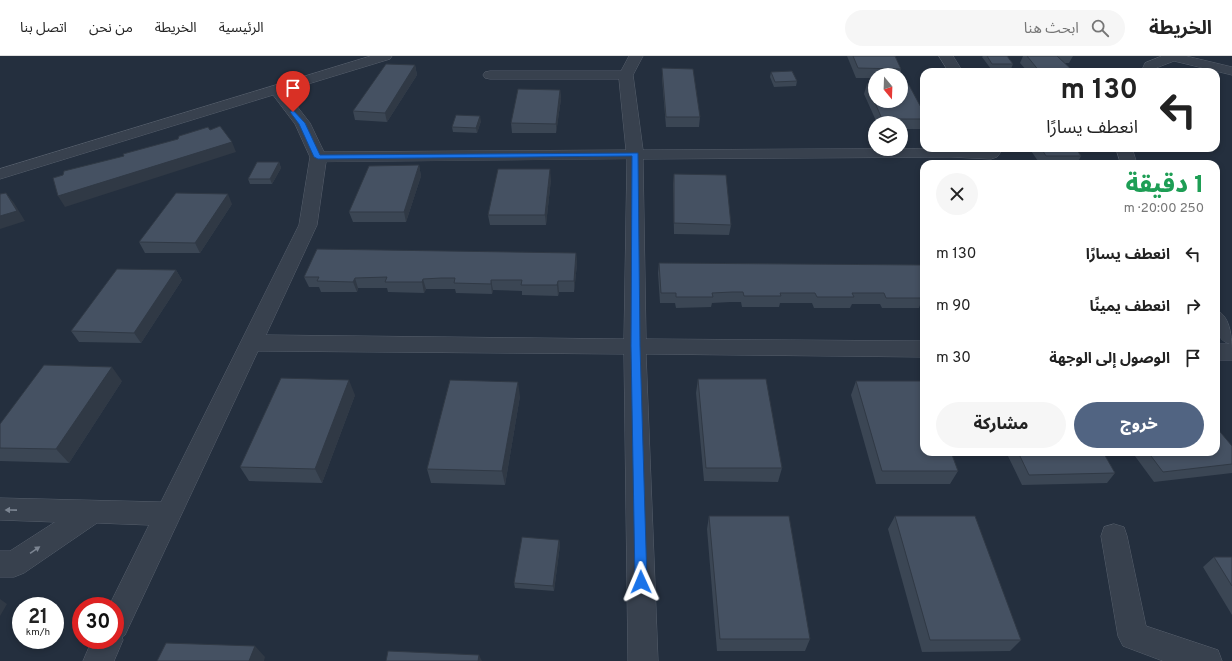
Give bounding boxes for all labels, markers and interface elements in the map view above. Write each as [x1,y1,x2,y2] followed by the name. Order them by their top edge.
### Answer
[845,10,1125,46] search box
[1089,17,1111,39] icon: search
[1149,17,1212,41] text: الخريطة
[20,20,67,37] text: اتصل بنا
[89,20,133,37] text: من نحن
[155,20,197,37] text: الخريطة
[219,20,264,37] text: الرئيسية
[1024,20,1079,39] text: ابحث هنا
[868,68,908,108] north arrow
[868,68,908,156] map controls
[276,71,310,112] pin
[1061,73,1138,109] text: 130 m
[282,77,304,99] icon: arrive
[1152,84,1204,136] icon: left
[868,116,908,156] button: layers
[1046,117,1138,140] text: انعطف يسارًا
[1125,171,1204,201] text: 1 دقيقة
[936,173,978,215] button: close
[1124,201,1204,217] text: 250 m · 20:00
[1182,243,1204,265] icon: left
[936,245,976,264] text: 130 m
[1086,246,1170,265] text: انعطف يسارًا
[1182,295,1204,317] icon: right
[936,297,971,316] text: 90 m
[1090,298,1170,317] text: انعطف يمينًا
[1182,347,1204,369] icon: arrive
[936,349,971,368] text: 30 m
[1049,350,1170,369] text: الوصول إلى الوجهة
[936,402,1066,448] button: مشاركة
[1074,402,1204,448] button: خروج
[4,507,17,513] one-way arrow
[30,546,40,554] one-way arrow
[620,561,662,603] position arrow
[72,597,124,649] speed limit sign: 30
[28,605,48,631] text: 21
[26,626,50,639] text: km/h

